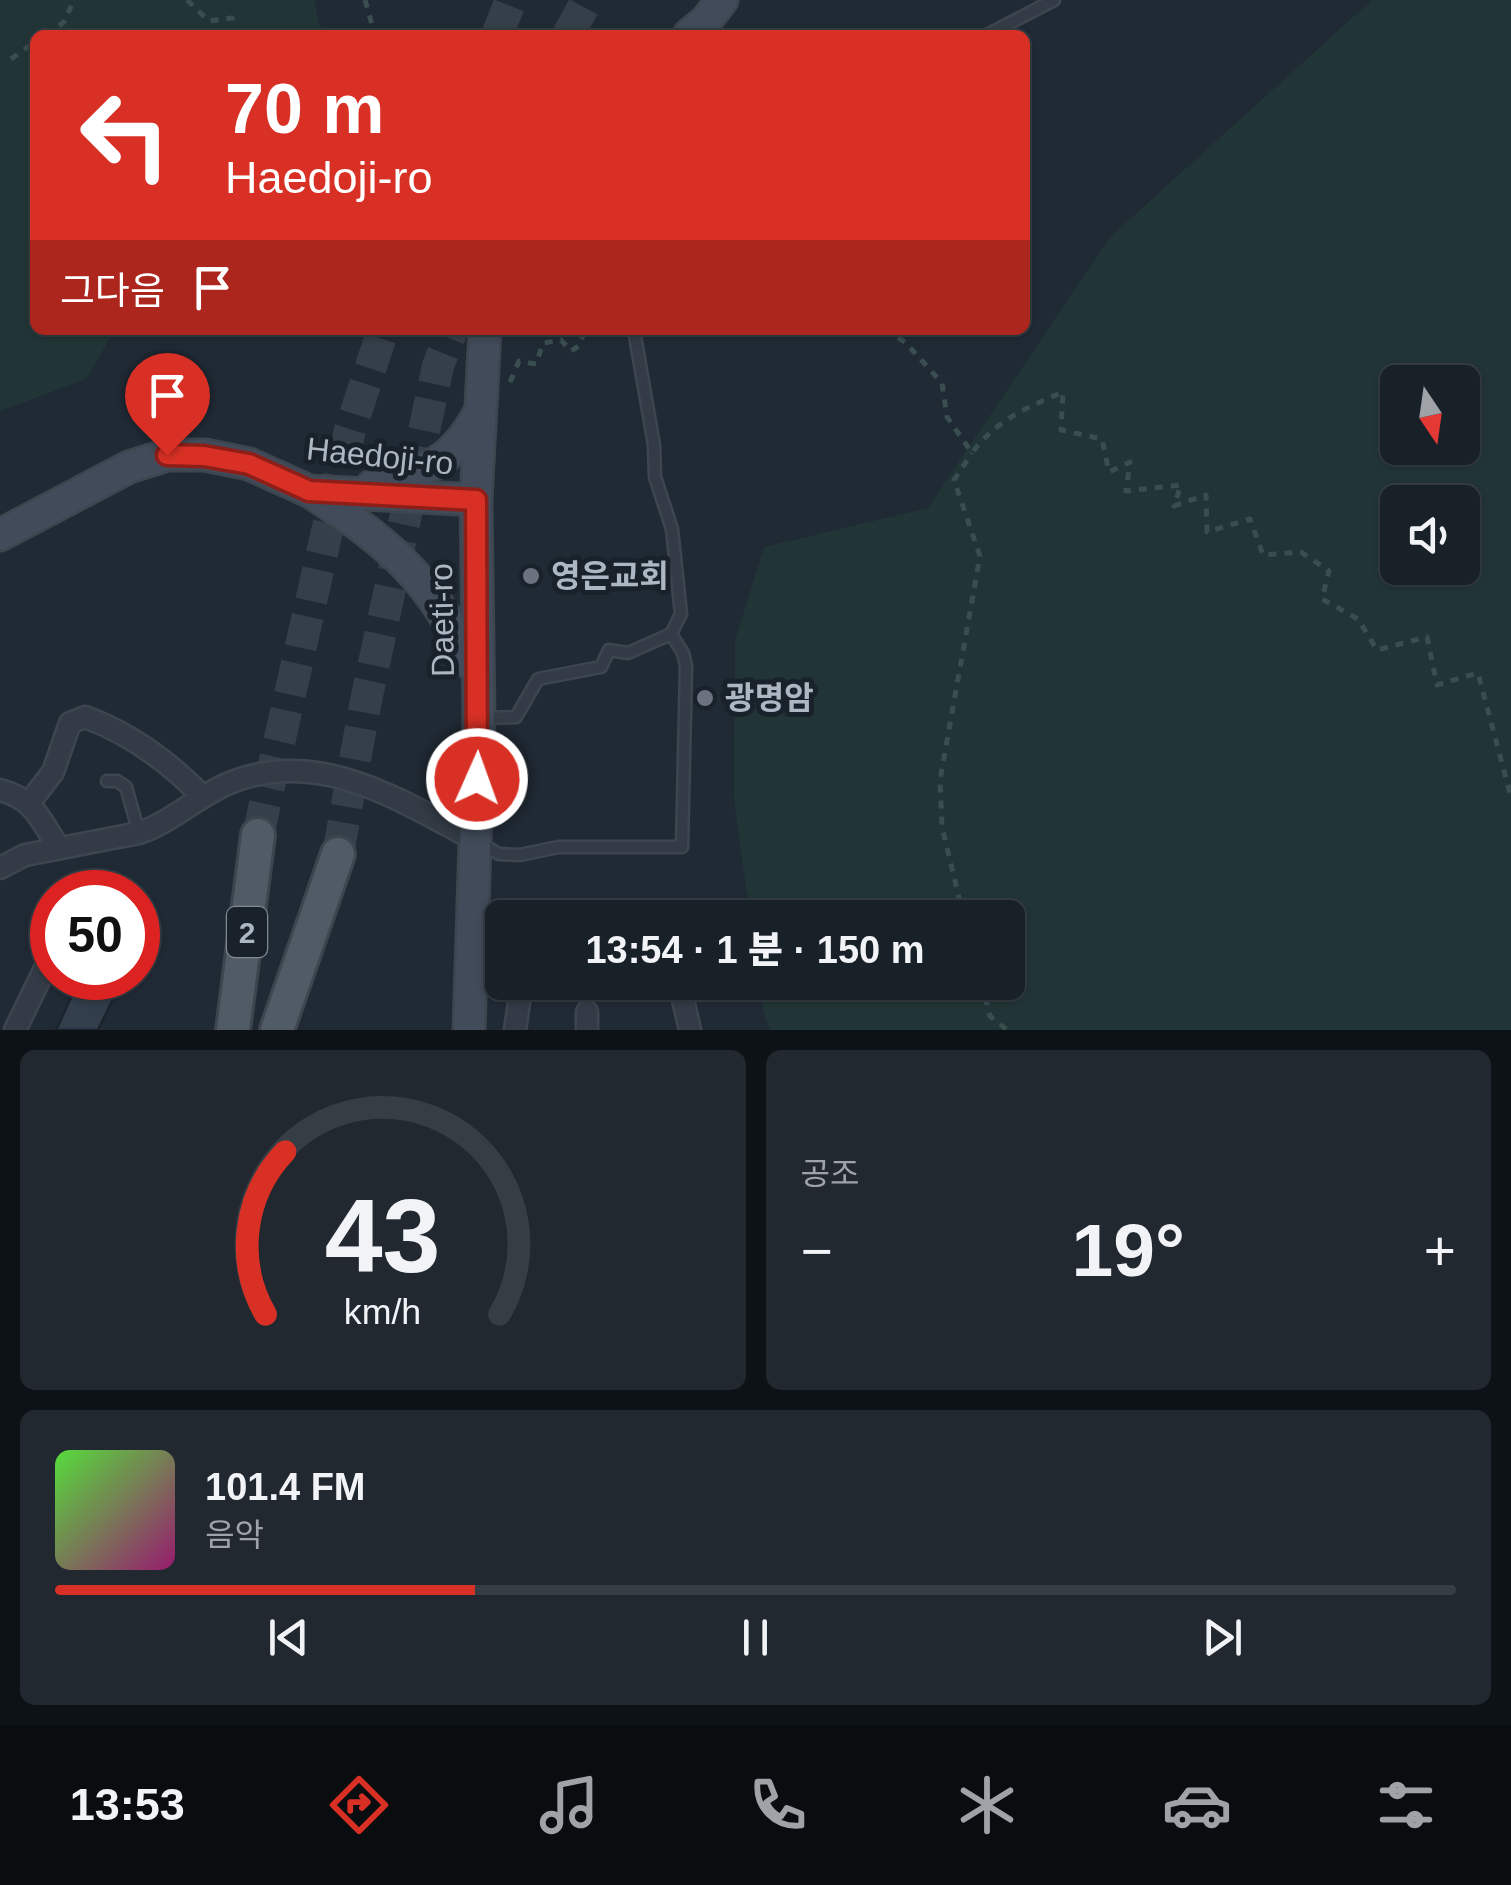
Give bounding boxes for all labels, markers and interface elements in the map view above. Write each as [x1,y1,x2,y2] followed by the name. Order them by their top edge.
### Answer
[60,70,190,200] icon: left
[225,70,385,148] text: 70 m
[225,152,433,203] text: Haedoji-ro
[185,260,240,315] icon: arrive
[60,270,165,312] text: 그다음
[125,353,210,456] pin
[1380,365,1480,465] north arrow
[1380,365,1480,585] map controls
[140,368,195,423] icon: arrive
[305,430,455,482] street label: Haedoji-ro
[1380,485,1480,585] button: sound
[551,558,669,594] place label: 영은교회
[423,563,461,677] street label: Daeti-ro
[520,565,542,587] marker: 영은교회
[725,680,813,716] place label: 광명암
[694,687,716,709] marker: 광명암
[425,727,529,831] position arrow
[30,870,160,1000] speed limit sign: 50
[227,907,267,957] road number: 2
[585,929,925,971] text: 13:54 · 1 분 · 150 m
[801,1156,859,1192] text: 공조
[325,1178,441,1294] text: 43
[1072,1208,1185,1292] text: 19°
[801,1220,833,1282] text: −
[1424,1220,1456,1282] text: +
[344,1292,421,1332] text: km/h
[205,1466,366,1508] text: 101.4 FM
[205,1517,264,1553] text: 음악
[261,1610,316,1665] icon: previous
[728,1610,783,1665] icon: pause
[1195,1610,1250,1665] icon: next
[324,1770,394,1840] icon: directions
[534,1770,604,1840] icon: music
[743,1770,813,1840] icon: phone
[952,1770,1022,1840] icon: climate
[1162,1770,1232,1840] icon: car
[1371,1770,1441,1840] icon: filters
[70,1779,185,1830] text: 13:53

